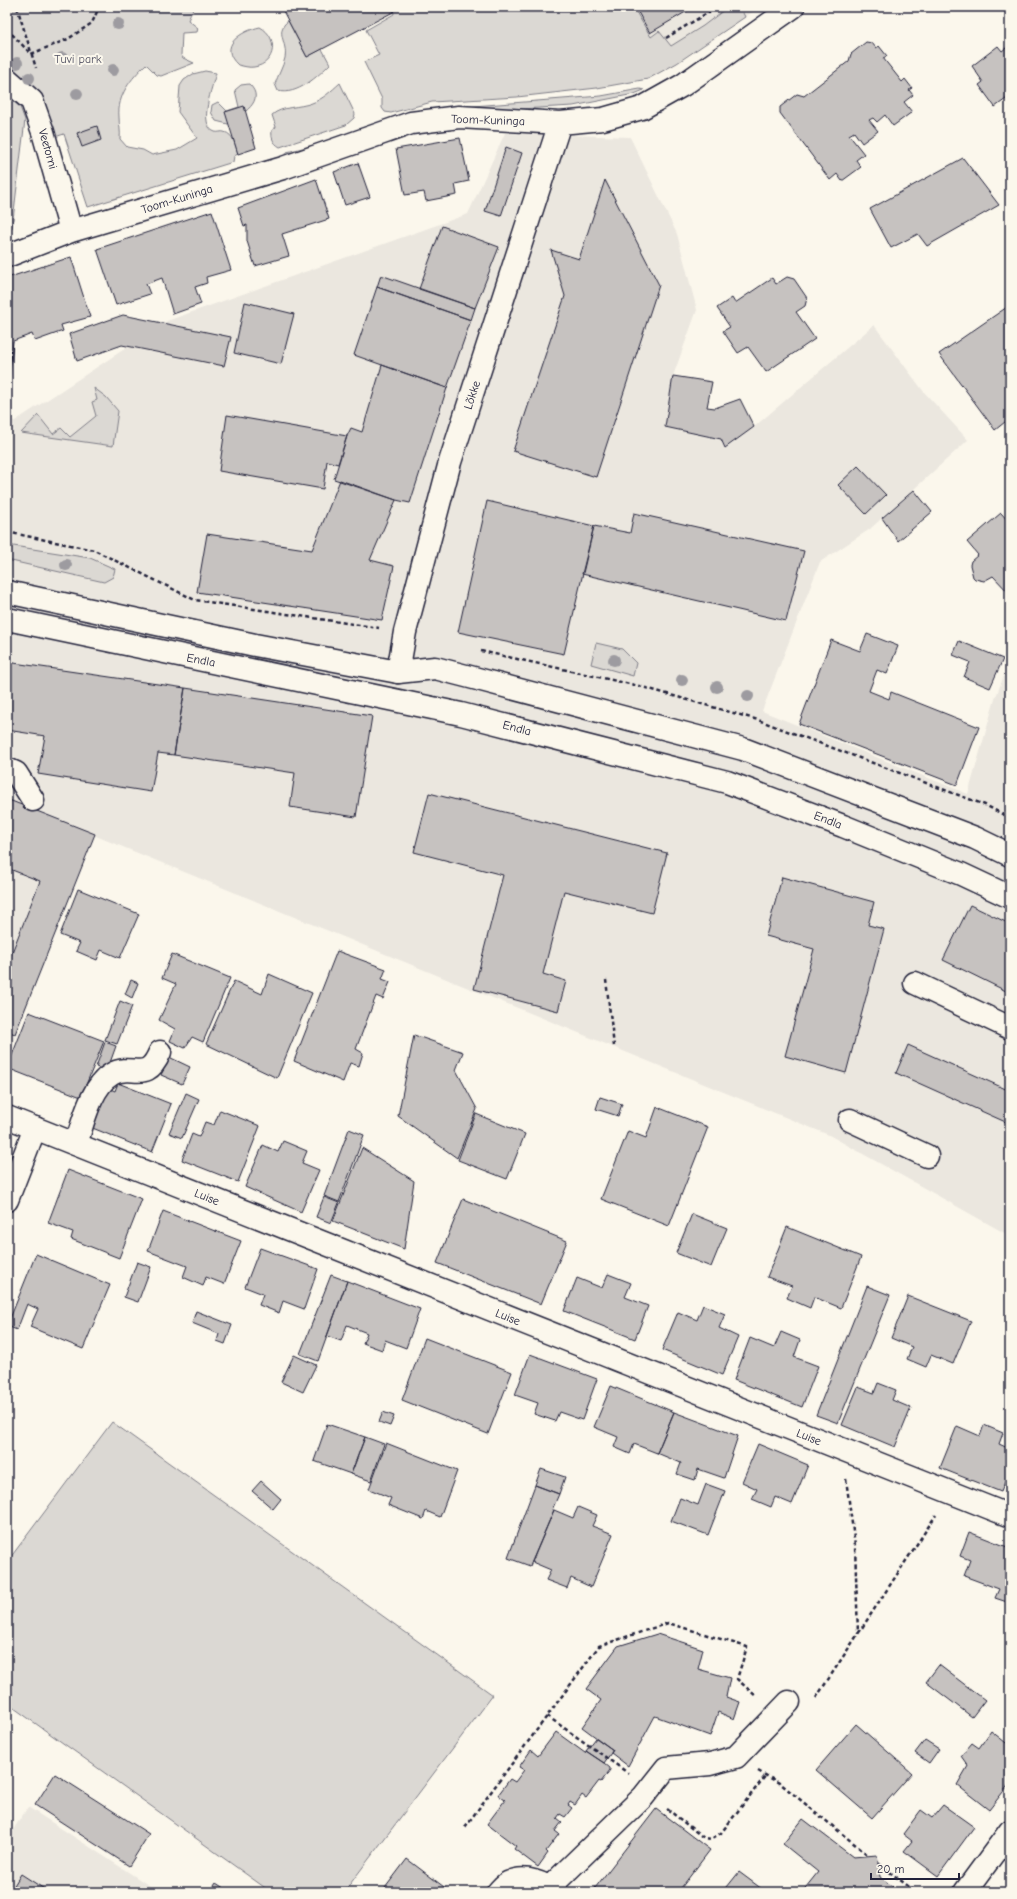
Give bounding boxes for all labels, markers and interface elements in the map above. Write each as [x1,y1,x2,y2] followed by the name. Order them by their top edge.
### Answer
[54,52,102,66] park label: Tuvi park
[451,112,525,128] street label: Toom-Kuninga
[36,127,60,171] street label: Veetorni
[140,181,214,217] street label: Toom-Kuninga
[461,379,483,411] street label: Lõkke
[185,650,217,670] street label: Endla
[501,718,533,738] street label: Endla
[812,808,844,832] street label: Endla
[192,1186,222,1208] street label: Luise
[493,1306,523,1328] street label: Luise
[794,1426,824,1448] street label: Luise
[871,1855,959,1881] scale bar
[877,1862,905,1876] text: 20 m

